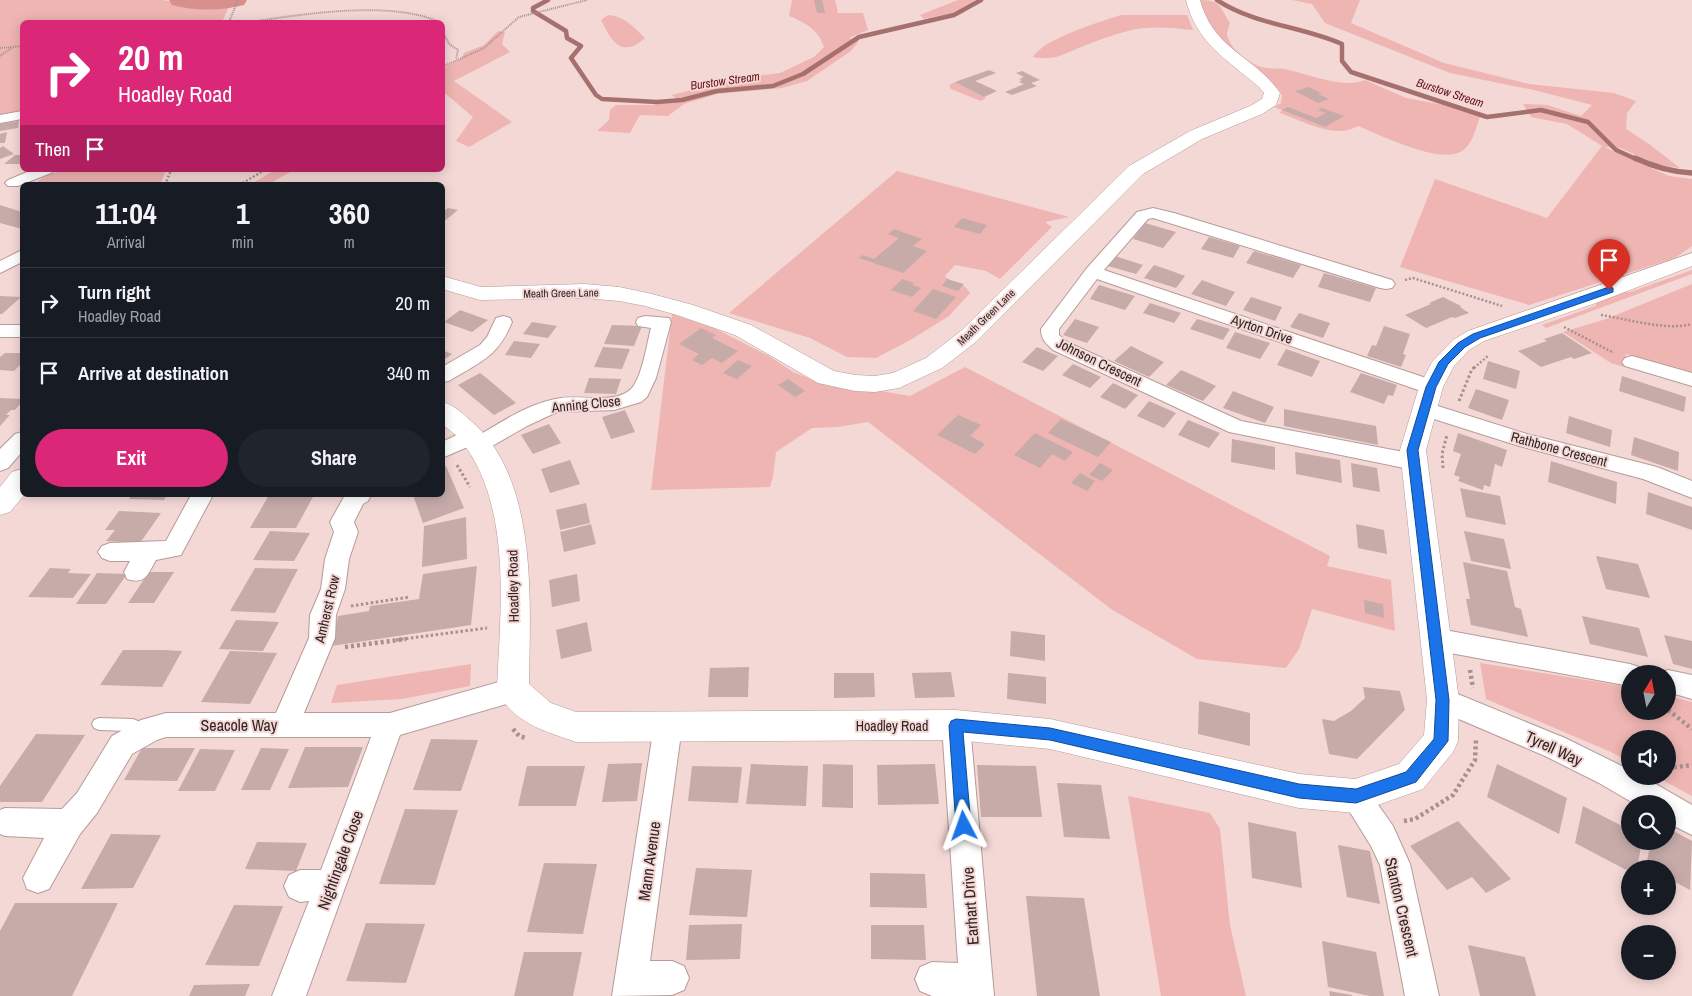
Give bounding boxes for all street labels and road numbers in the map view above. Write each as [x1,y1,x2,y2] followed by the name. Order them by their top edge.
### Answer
[523,285,599,301] street label: Meath Green Lane
[954,286,1018,348] street label: Meath Green Lane
[1228,310,1295,348] street label: Ayrton Drive
[1053,334,1145,390] street label: Johnson Crescent
[550,391,621,417] street label: Anning Close
[1509,428,1609,470] street label: Rathbone Crescent
[503,549,523,623] street label: Hoadley Road
[310,573,344,646] street label: Amherst Row
[201,714,278,736] street label: Seacole Way
[856,717,928,735] street label: Hoadley Road
[1522,725,1587,771] street label: Tyrell Way
[312,807,368,913] street label: Nightingale Close
[633,820,665,902] street label: Mann Avenue
[1380,855,1424,959] street label: Stanton Crescent
[956,866,984,946] street label: Earhart Drive

